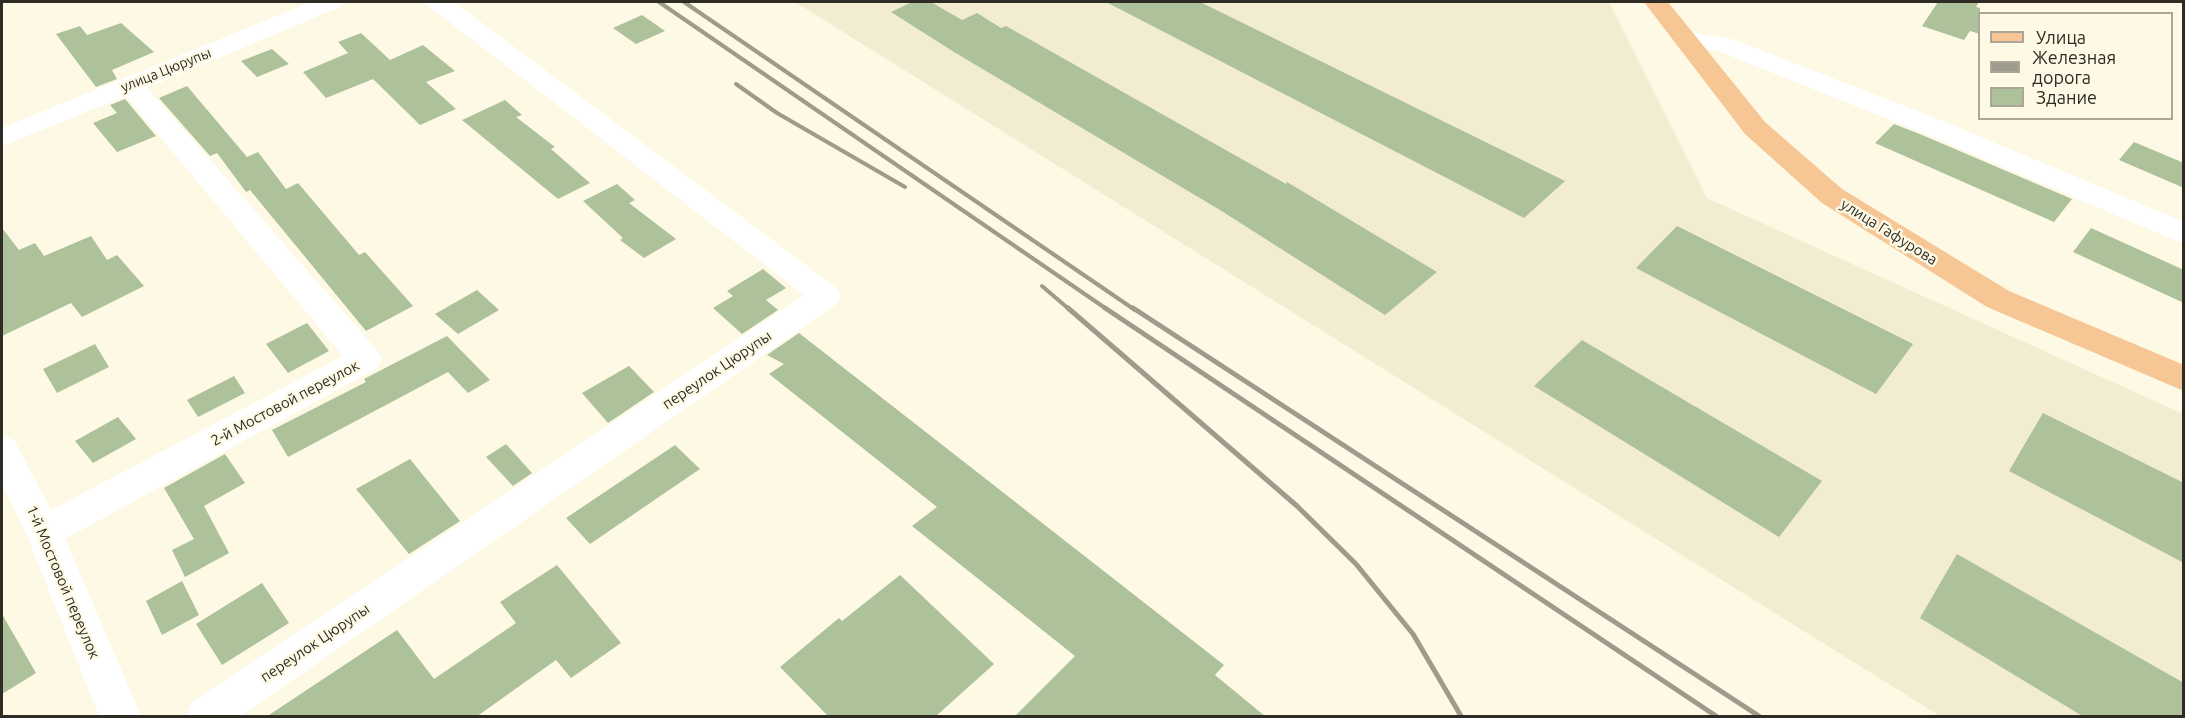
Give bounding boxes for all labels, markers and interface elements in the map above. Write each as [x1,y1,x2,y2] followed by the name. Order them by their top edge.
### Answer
[1978,12,2173,120] legend
[2036,27,2086,47] text: Улица
[118,44,214,96] street label: улица Цюрупы
[2032,47,2116,87] text: Железная дорога
[2036,87,2097,107] text: Здание
[1837,195,1941,269] street label: улица Гафурова
[659,327,775,413] street label: переулок Цюрупы
[208,356,362,450] street label: 2-й Мостовой переулок
[22,502,104,662] street label: 1-й Мостовой переулок
[257,600,373,686] street label: переулок Цюрупы

